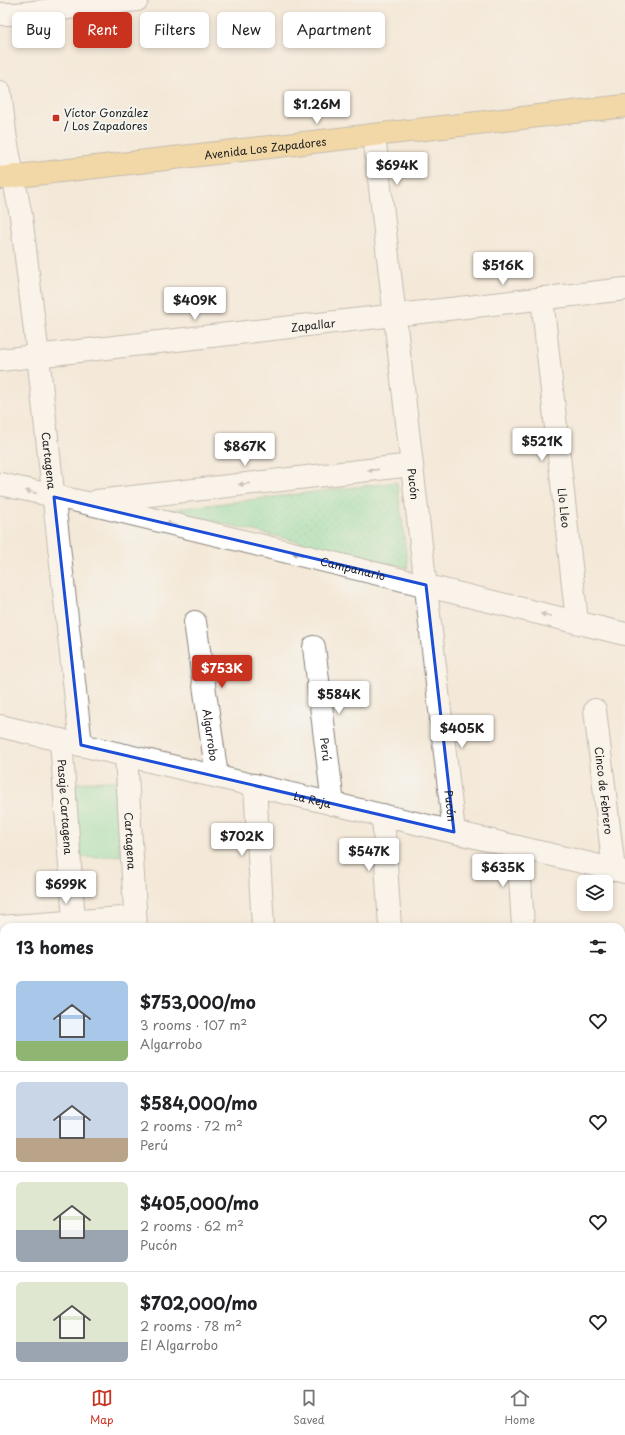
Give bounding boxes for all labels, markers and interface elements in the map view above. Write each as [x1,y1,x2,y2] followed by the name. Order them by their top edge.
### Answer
[12,12,65,48] chip: Buy
[73,12,132,48] chip: Rent
[140,12,209,48] chip: Filters
[217,12,275,48] chip: New
[283,12,385,48] chip: Apartment
[284,91,350,125] pin: $1.26M
[293,94,341,113] text: $1.26M
[64,104,148,134] place label: Víctor González / Los Zapadores
[51,113,61,123] marker: Víctor González / Los Zapadores
[203,132,327,163] street label: Avenida Los Zapadores
[369,152,425,186] pin: $694K
[376,155,418,174] text: $694K
[475,252,531,286] pin: $516K
[482,255,524,274] text: $516K
[167,287,223,321] pin: $409K
[173,290,217,309] text: $409K
[290,313,336,335] street label: Zapallar
[514,428,570,462] pin: $521K
[38,431,61,490] street label: Cartagena
[521,431,563,450] text: $521K
[217,433,273,467] pin: $867K
[224,436,266,455] text: $867K
[367,466,379,473] one-way arrow
[404,467,424,500] street label: Pucón
[238,481,250,487] one-way arrow
[554,487,575,529] street label: Llo Lleo
[25,488,37,494] one-way arrow
[165,521,177,527] one-way arrow
[291,551,304,557] one-way arrow
[319,552,387,584] street label: Campanario
[540,611,553,617] one-way arrow
[194,655,250,689] pin: $753K
[201,658,243,677] text: $753K
[311,681,367,715] pin: $584K
[317,684,361,703] text: $584K
[199,708,223,762] street label: Algarrobo
[434,715,490,749] pin: $405K
[440,718,484,737] text: $405K
[317,736,336,762] street label: Perú
[591,746,618,835] street label: Cinco de Febrero
[54,759,78,855] street label: Pasaje Cartagena
[292,786,333,812] street label: La Reja
[441,789,461,822] street label: Pucón
[121,812,141,870] street label: Cartagena
[214,823,270,857] pin: $702K
[220,826,264,845] text: $702K
[341,838,397,872] pin: $547K
[348,841,390,860] text: $547K
[475,854,531,888] pin: $635K
[481,857,525,876] text: $635K
[38,871,94,905] pin: $699K
[45,874,87,893] text: $699K
[577,875,613,911] map controls
[577,875,613,911] button: layers
[16,934,93,960] text: 13 homes
[587,936,609,958] icon: filters
[140,989,256,1015] text: $753,000/mo
[48,997,96,1045] icon: home
[587,1010,609,1032] icon: heart
[140,1015,247,1034] text: 3 rooms · 107 m²
[140,1034,202,1053] text: Algarrobo
[140,1090,257,1116] text: $584,000/mo
[48,1098,96,1146] icon: home
[587,1111,609,1133] icon: heart
[140,1116,243,1135] text: 2 rooms · 72 m²
[140,1135,168,1154] text: Perú
[140,1190,259,1216] text: $405,000/mo
[48,1198,96,1246] icon: home
[587,1211,609,1233] icon: heart
[140,1216,244,1235] text: 2 rooms · 62 m²
[140,1235,177,1254] text: Pucón
[140,1290,257,1316] text: $702,000/mo
[48,1298,96,1346] icon: home
[587,1311,609,1333] icon: heart
[140,1316,242,1335] text: 2 rooms · 78 m²
[140,1335,218,1354] text: El Algarrobo
[90,1387,113,1428] tab: Map
[293,1387,325,1428] tab: Saved
[504,1387,535,1428] tab: Home

